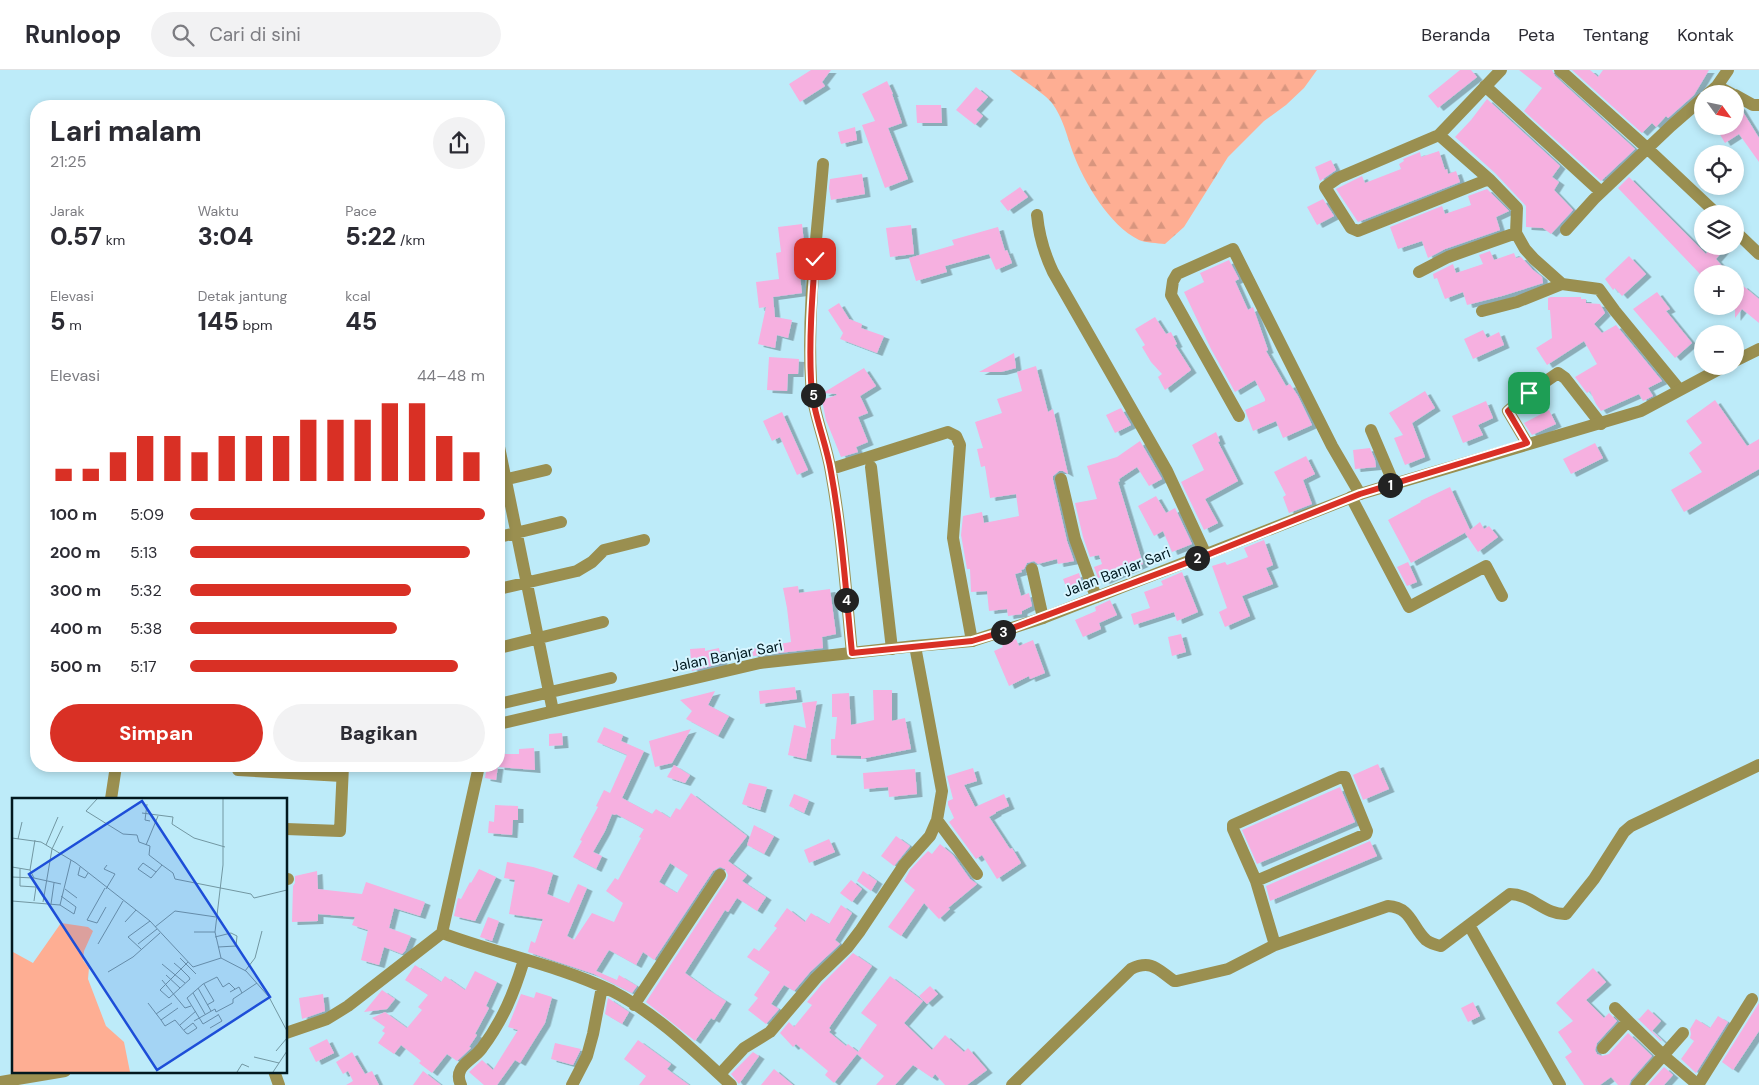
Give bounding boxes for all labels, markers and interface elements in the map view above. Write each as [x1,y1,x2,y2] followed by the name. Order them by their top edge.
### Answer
[151,12,501,57] search box
[25,19,121,50] text: Runloop
[169,21,197,49] icon: search
[209,22,301,47] text: Cari di sini
[1421,23,1490,47] text: Beranda
[1518,23,1555,47] text: Peta
[1583,23,1649,47] text: Tentang
[1677,23,1734,47] text: Kontak
[1694,85,1744,135] north arrow
[1694,85,1744,375] map controls
[50,113,202,150] text: Lari malam
[433,117,485,169] button: share
[1694,145,1744,195] button: locate
[50,151,86,172] text: 21:25
[50,202,84,220] text: Jarak
[198,202,239,220] text: Waktu
[345,202,377,220] text: Pace
[1694,205,1744,255] button: layers
[50,220,102,253] text: 0.57
[198,220,253,253] text: 3:04
[345,220,396,253] text: 5:22
[102,231,125,249] text: km
[396,231,425,249] text: /km
[794,238,836,280] pin
[801,245,829,273] icon: check
[1694,265,1744,315] button: +
[50,287,94,305] text: Elevasi
[198,287,287,305] text: Detak jantung
[345,287,371,305] text: kcal
[50,305,66,338] text: 5
[198,305,239,338] text: 145
[345,305,377,338] text: 45
[66,316,82,334] text: m
[239,316,273,334] text: bpm
[1694,325,1744,375] button: −
[50,365,100,386] text: Elevasi
[417,365,485,386] text: 44–48 m
[1508,372,1550,414] pin
[1515,379,1543,407] icon: arrive
[800,382,826,408] pin: 5
[809,386,818,404] text: 5
[1378,472,1402,498] pin: 1
[1388,476,1393,494] text: 1
[50,504,97,525] text: 100 m
[130,504,164,525] text: 5:09
[50,542,101,563] text: 200 m
[130,542,157,563] text: 5:13
[1061,542,1173,602] street label: Jalan Banjar Sari
[1184,546,1210,570] pin: 2
[1193,549,1202,567] text: 2
[50,580,101,601] text: 300 m
[130,580,162,601] text: 5:32
[834,588,858,612] pin: 4
[842,591,851,609] text: 4
[50,618,102,639] text: 400 m
[130,618,162,639] text: 5:38
[990,620,1016,644] pin: 3
[999,623,1008,641] text: 3
[670,635,784,677] street label: Jalan Banjar Sari
[50,656,101,677] text: 500 m
[130,656,157,677] text: 5:17
[50,704,263,762] button: Simpan
[273,704,485,762] button: Bagikan
[12,798,288,1072] inset map

